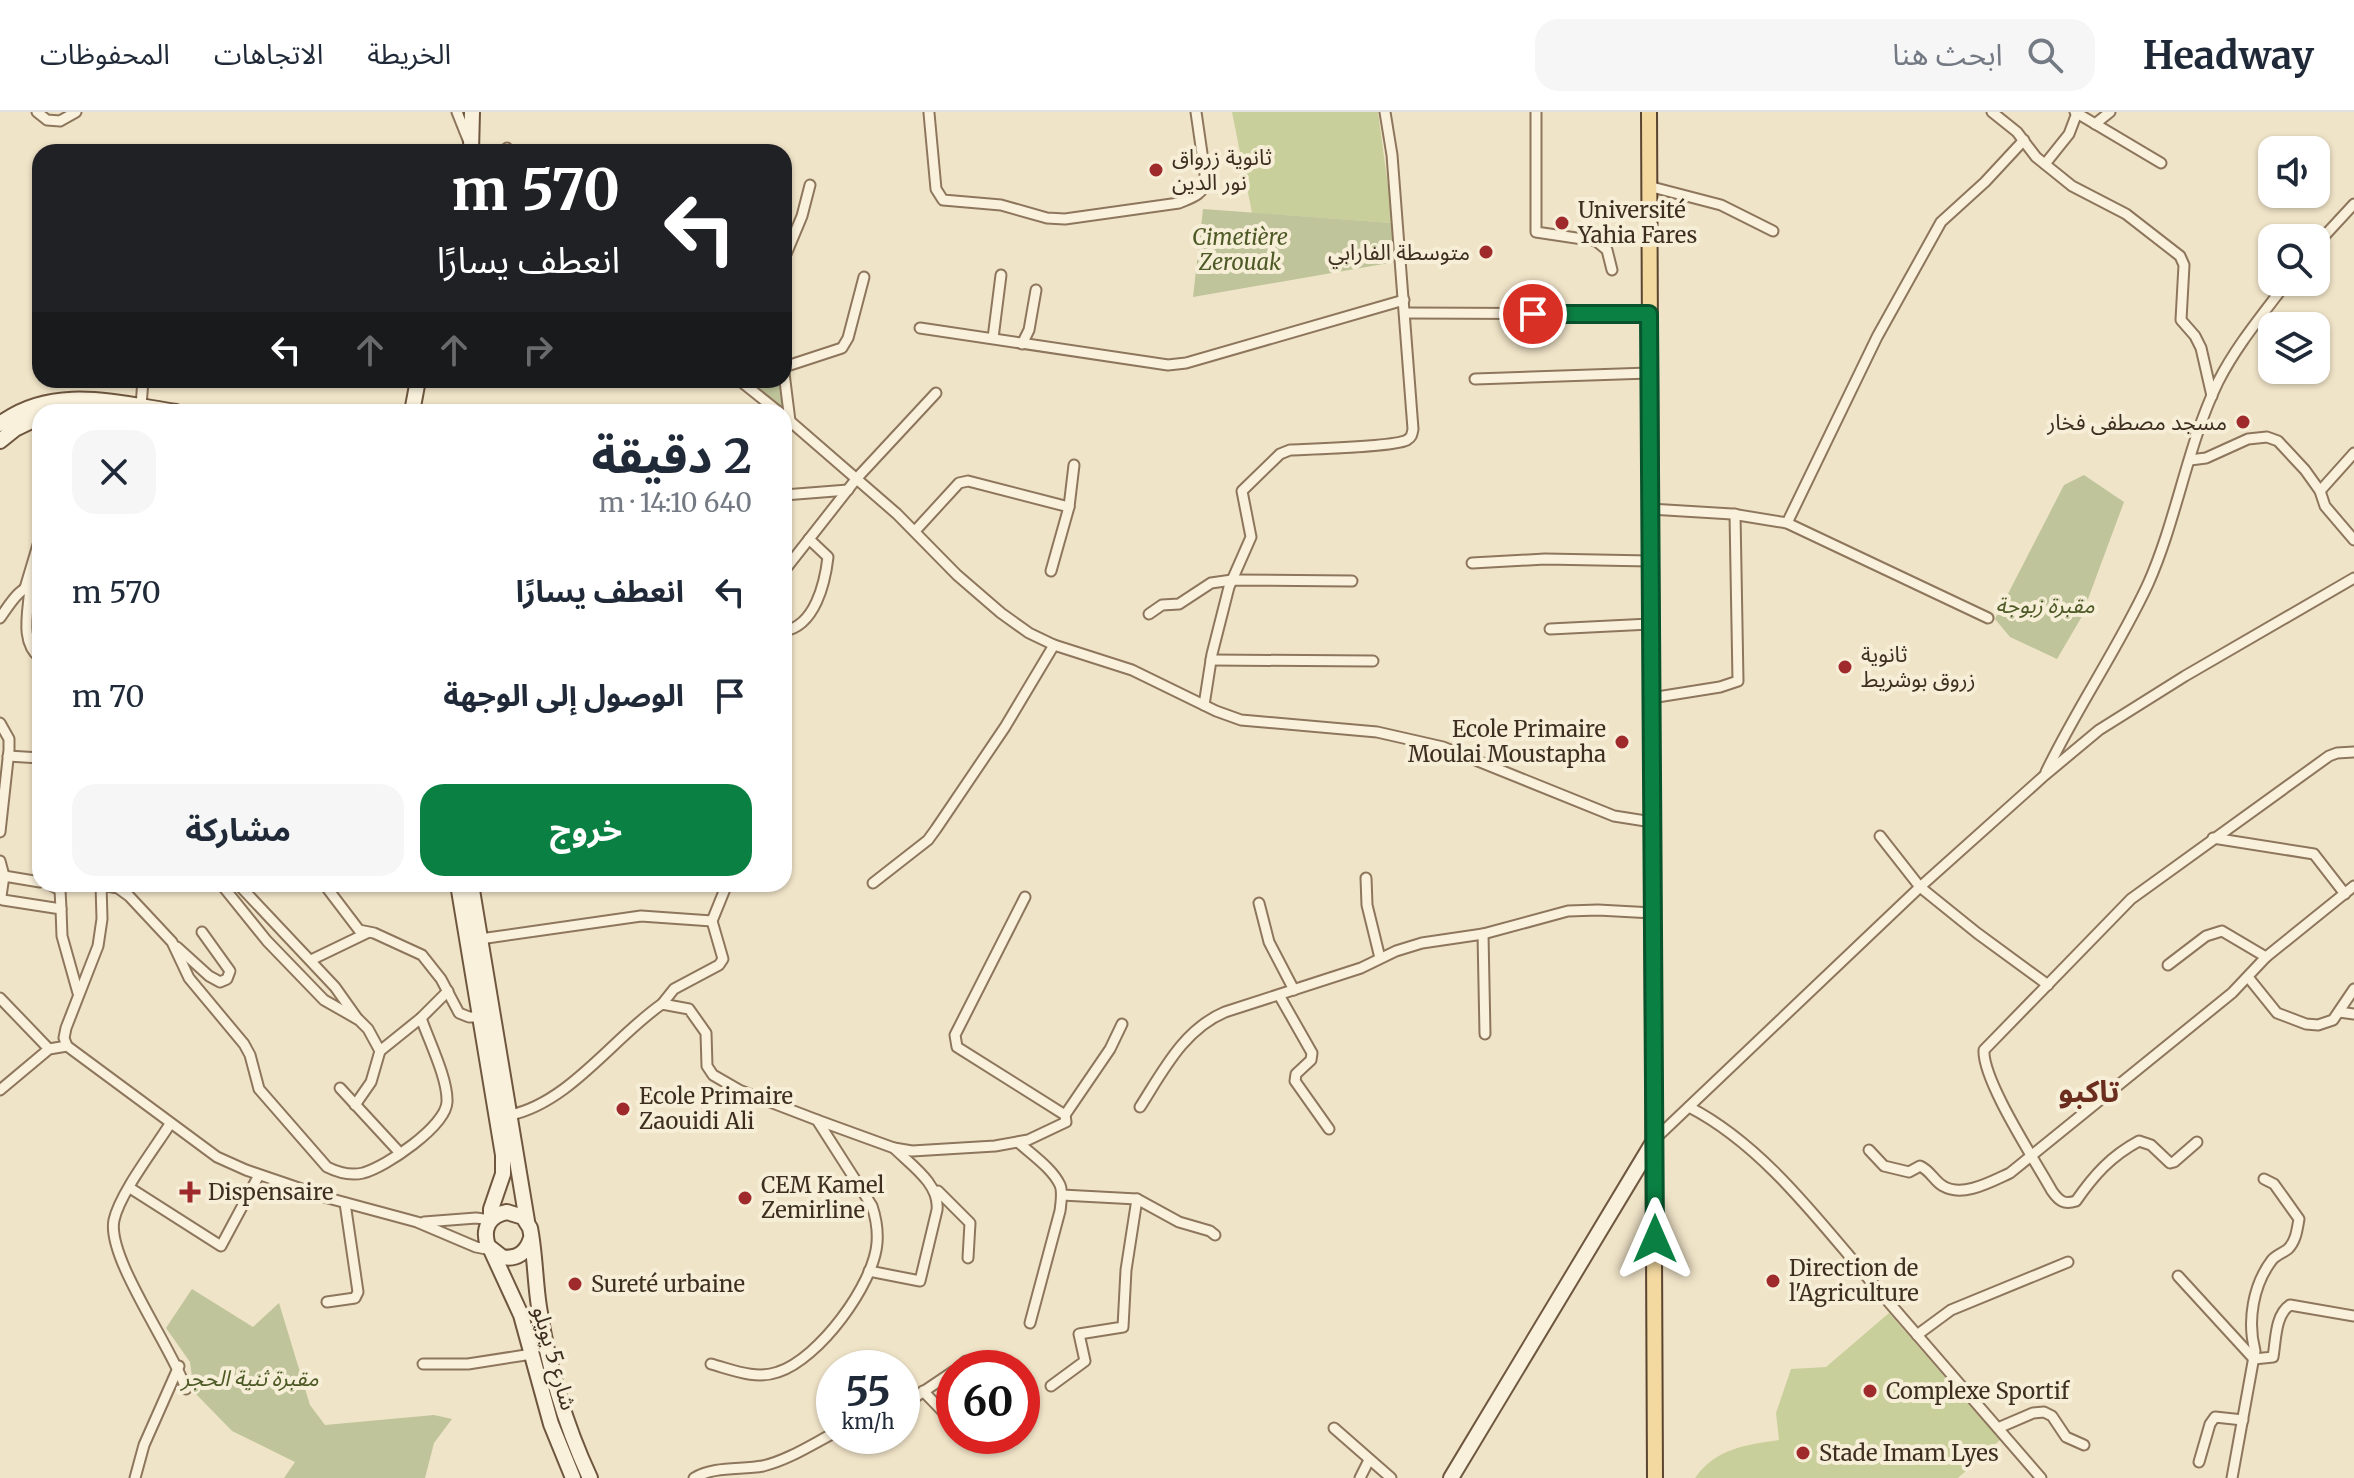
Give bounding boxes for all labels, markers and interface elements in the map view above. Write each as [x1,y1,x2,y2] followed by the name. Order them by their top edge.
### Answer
[1535,19,2095,91] search box
[2143,32,2314,79] text: Headway
[2023,33,2067,77] icon: search
[1892,35,2003,73] text: ابحث هنا
[40,36,170,72] text: المحفوظات
[214,36,323,72] text: الاتجاهات
[367,36,451,72] text: الخريطة
[2258,136,2330,384] map controls
[2258,136,2330,208] button: sound
[1172,143,1272,196] place label: ثانوية زرواق نور الدين
[452,155,620,225] text: 570 m
[1147,161,1165,179] marker: ثانوية زرواق نور الدين
[648,176,752,280] icon: left
[1577,196,1697,249] place label: Université Yahia Fares
[1553,214,1571,232] marker: Université Yahia Fares
[1192,223,1288,276] park label: Cimetière Zerouak
[2258,224,2330,296] button: search
[437,238,620,283] text: انعطف يسارًا
[1328,238,1470,269] place label: متوسطة الفارابي
[1477,243,1495,261] marker: متوسطة الفارابي
[1499,280,1567,348] pin
[1511,292,1555,336] icon: arrive
[2258,312,2330,384] button: layers
[264,328,308,372] icon: left
[348,328,392,372] icon: ahead
[432,328,476,372] icon: ahead
[516,328,560,372] icon: right
[2046,408,2227,436] place label: مسجد مصطفى فخار
[2234,413,2252,431] marker: مسجد مصطفى فخار
[592,426,752,486] text: 2 دقيقة
[72,430,156,514] button: close
[599,486,752,519] text: 640 m · 14:10
[708,570,752,614] icon: left
[516,572,684,610] text: انعطف يسارًا
[72,573,161,611] text: 570 m
[1996,591,2095,619] park label: مقبرة زبوجة
[1861,640,1976,693] place label: ثانوية زروق بوشريط
[1836,658,1854,676] marker: ثانوية زروق بوشريط
[708,674,752,718] icon: arrive
[443,676,684,714] text: الوصول إلى الوجهة
[72,677,145,715] text: 70 m
[1408,715,1606,768] place label: Ecole Primaire Moulai Moustapha
[1613,733,1631,751] marker: Ecole Primaire Moulai Moustapha
[72,784,404,876] button: مشاركة
[420,784,752,876] button: خروج
[2058,1072,2120,1110] district label: تاكبو
[639,1082,793,1135] place label: Ecole Primaire Zaouidi Ali
[614,1100,632,1118] marker: Ecole Primaire Zaouidi Ali
[761,1171,885,1224] place label: CEM Kamel Zemirline
[208,1178,334,1206] place label: Dispensaire
[179,1181,201,1203] marker: Dispensaire
[736,1189,754,1207] marker: CEM Kamel Zemirline
[1613,1197,1697,1281] position arrow
[1789,1254,1919,1307] place label: Direction de l'Agriculture
[591,1270,745,1298] place label: Sureté urbaine
[1764,1272,1782,1290] marker: Direction de l'Agriculture
[566,1275,584,1293] marker: Sureté urbaine
[524,1303,583,1414] street label: شارع 5 يويلو
[936,1350,1040,1454] speed limit sign: 60
[179,1364,319,1392] park label: مقبرة ثنية الحجر
[845,1367,891,1417] text: 55
[1886,1377,2071,1405] place label: Complexe Sportif
[1861,1382,1879,1400] marker: Complexe Sportif
[842,1409,894,1434] text: km/h
[1819,1439,1999,1467] place label: Stade Imam Lyes
[1794,1444,1812,1462] marker: Stade Imam Lyes

